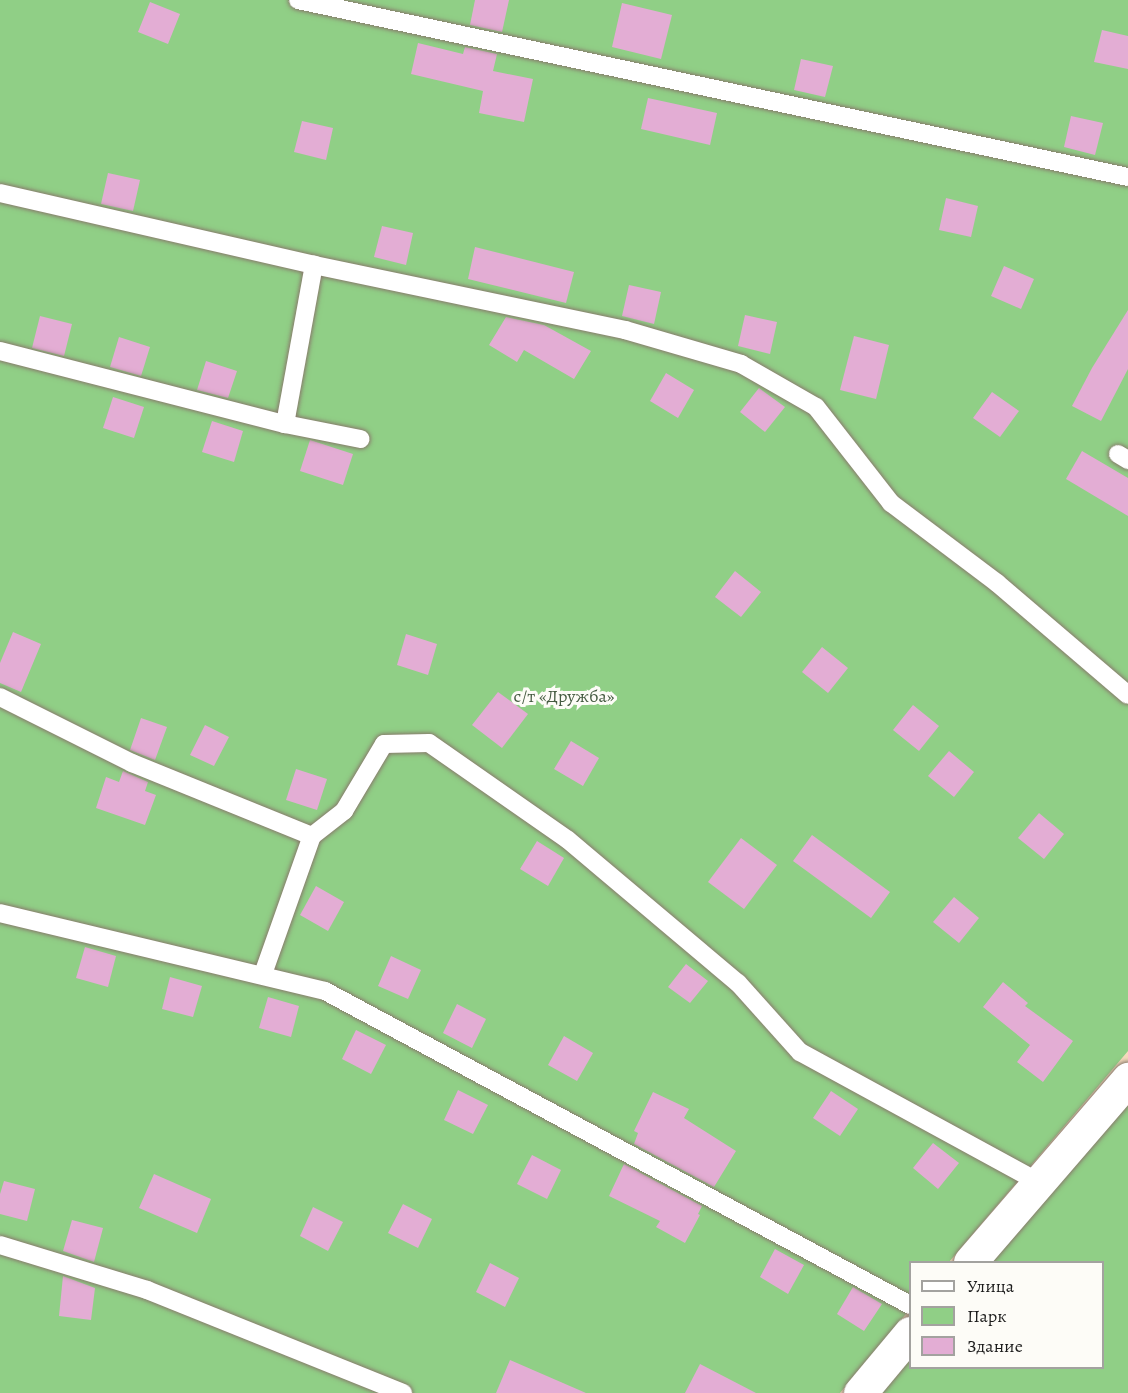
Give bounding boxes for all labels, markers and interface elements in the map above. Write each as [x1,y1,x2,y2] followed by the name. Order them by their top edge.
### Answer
[514,685,614,707] park label: с/т «Дружба»
[909,1261,1104,1369] legend
[967,1274,1014,1298] text: Улица
[967,1304,1007,1328] text: Парк
[967,1334,1023,1358] text: Здание

